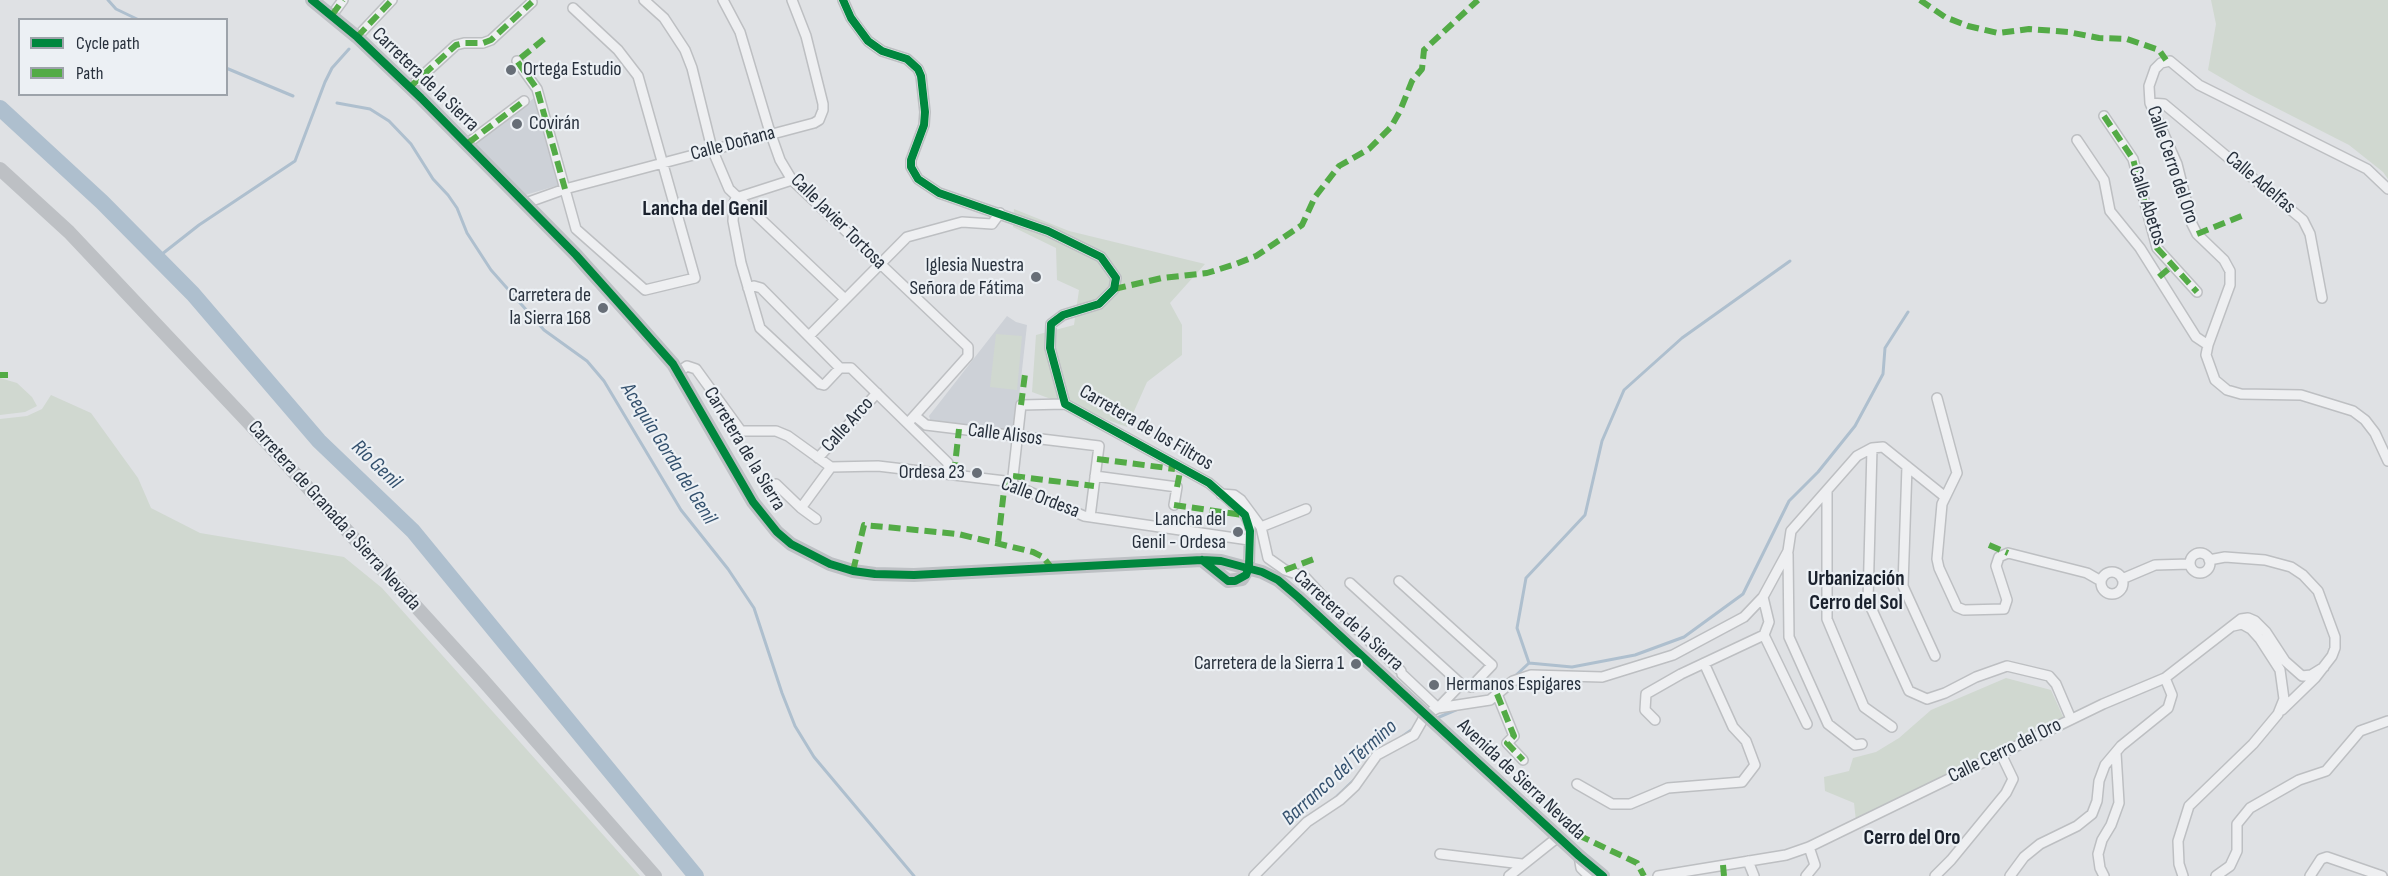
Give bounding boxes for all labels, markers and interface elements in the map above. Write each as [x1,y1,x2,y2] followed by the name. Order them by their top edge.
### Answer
[18,18,228,96] legend
[366,23,484,137] street label: Carretera de la Sierra
[76,33,140,54] text: Cycle path
[523,58,622,82] place label: Ortega Estudio
[76,63,104,84] text: Path
[504,63,518,77] marker: Ortega Estudio
[2141,103,2203,227] street label: Calle Cerro del Oro
[529,112,580,136] place label: Covirán
[510,117,524,131] marker: Covirán
[688,121,778,167] street label: Calle Doñana
[2220,147,2300,219] street label: Calle Adelfas
[2123,163,2171,249] street label: Calle Abetos
[785,169,891,275] street label: Calle Javier Tortosa
[642,196,768,222] district label: Lancha del Genil
[909,254,1024,301] place label: Iglesia Nuestra Señora de Fátima
[1029,270,1043,284] marker: Iglesia Nuestra Señora de Fátima
[508,284,591,331] place label: Carretera de la Sierra 168
[596,301,610,315] marker: Carretera de la Sierra 168
[614,379,722,529] water label: Acequia Gorda del Genil
[1075,380,1217,476] street label: Carretera de los Filtros
[698,383,790,515] street label: Carretera de la Sierra
[817,392,879,458] street label: Calle Arco
[242,416,426,616] street label: Carretera de Granada a Sierra Nevada
[966,419,1044,451] street label: Calle Alisos
[346,435,406,495] water label: Río Genil
[899,461,965,485] place label: Ordesa 23
[970,466,984,480] marker: Ordesa 23
[997,472,1083,524] street label: Calle Ordesa
[1132,508,1226,555] place label: Lancha del Genil - Ordesa
[1231,525,1245,539] marker: Lancha del Genil - Ordesa
[1288,565,1408,677] street label: Carretera de la Sierra
[1807,567,1905,617] district label: Urbanización Cerro del Sol
[1194,652,1344,676] place label: Carretera de la Sierra 1
[1349,657,1363,671] marker: Carretera de la Sierra 1
[1446,673,1581,697] place label: Hermanos Espigares
[1427,678,1441,692] marker: Hermanos Espigares
[1945,713,2065,789] street label: Calle Cerro del Oro
[1452,714,1590,846] street label: Avenida de Sierra Nevada
[1277,715,1403,831] water label: Barranco del Término
[1864,826,1960,852] district label: Cerro del Oro

